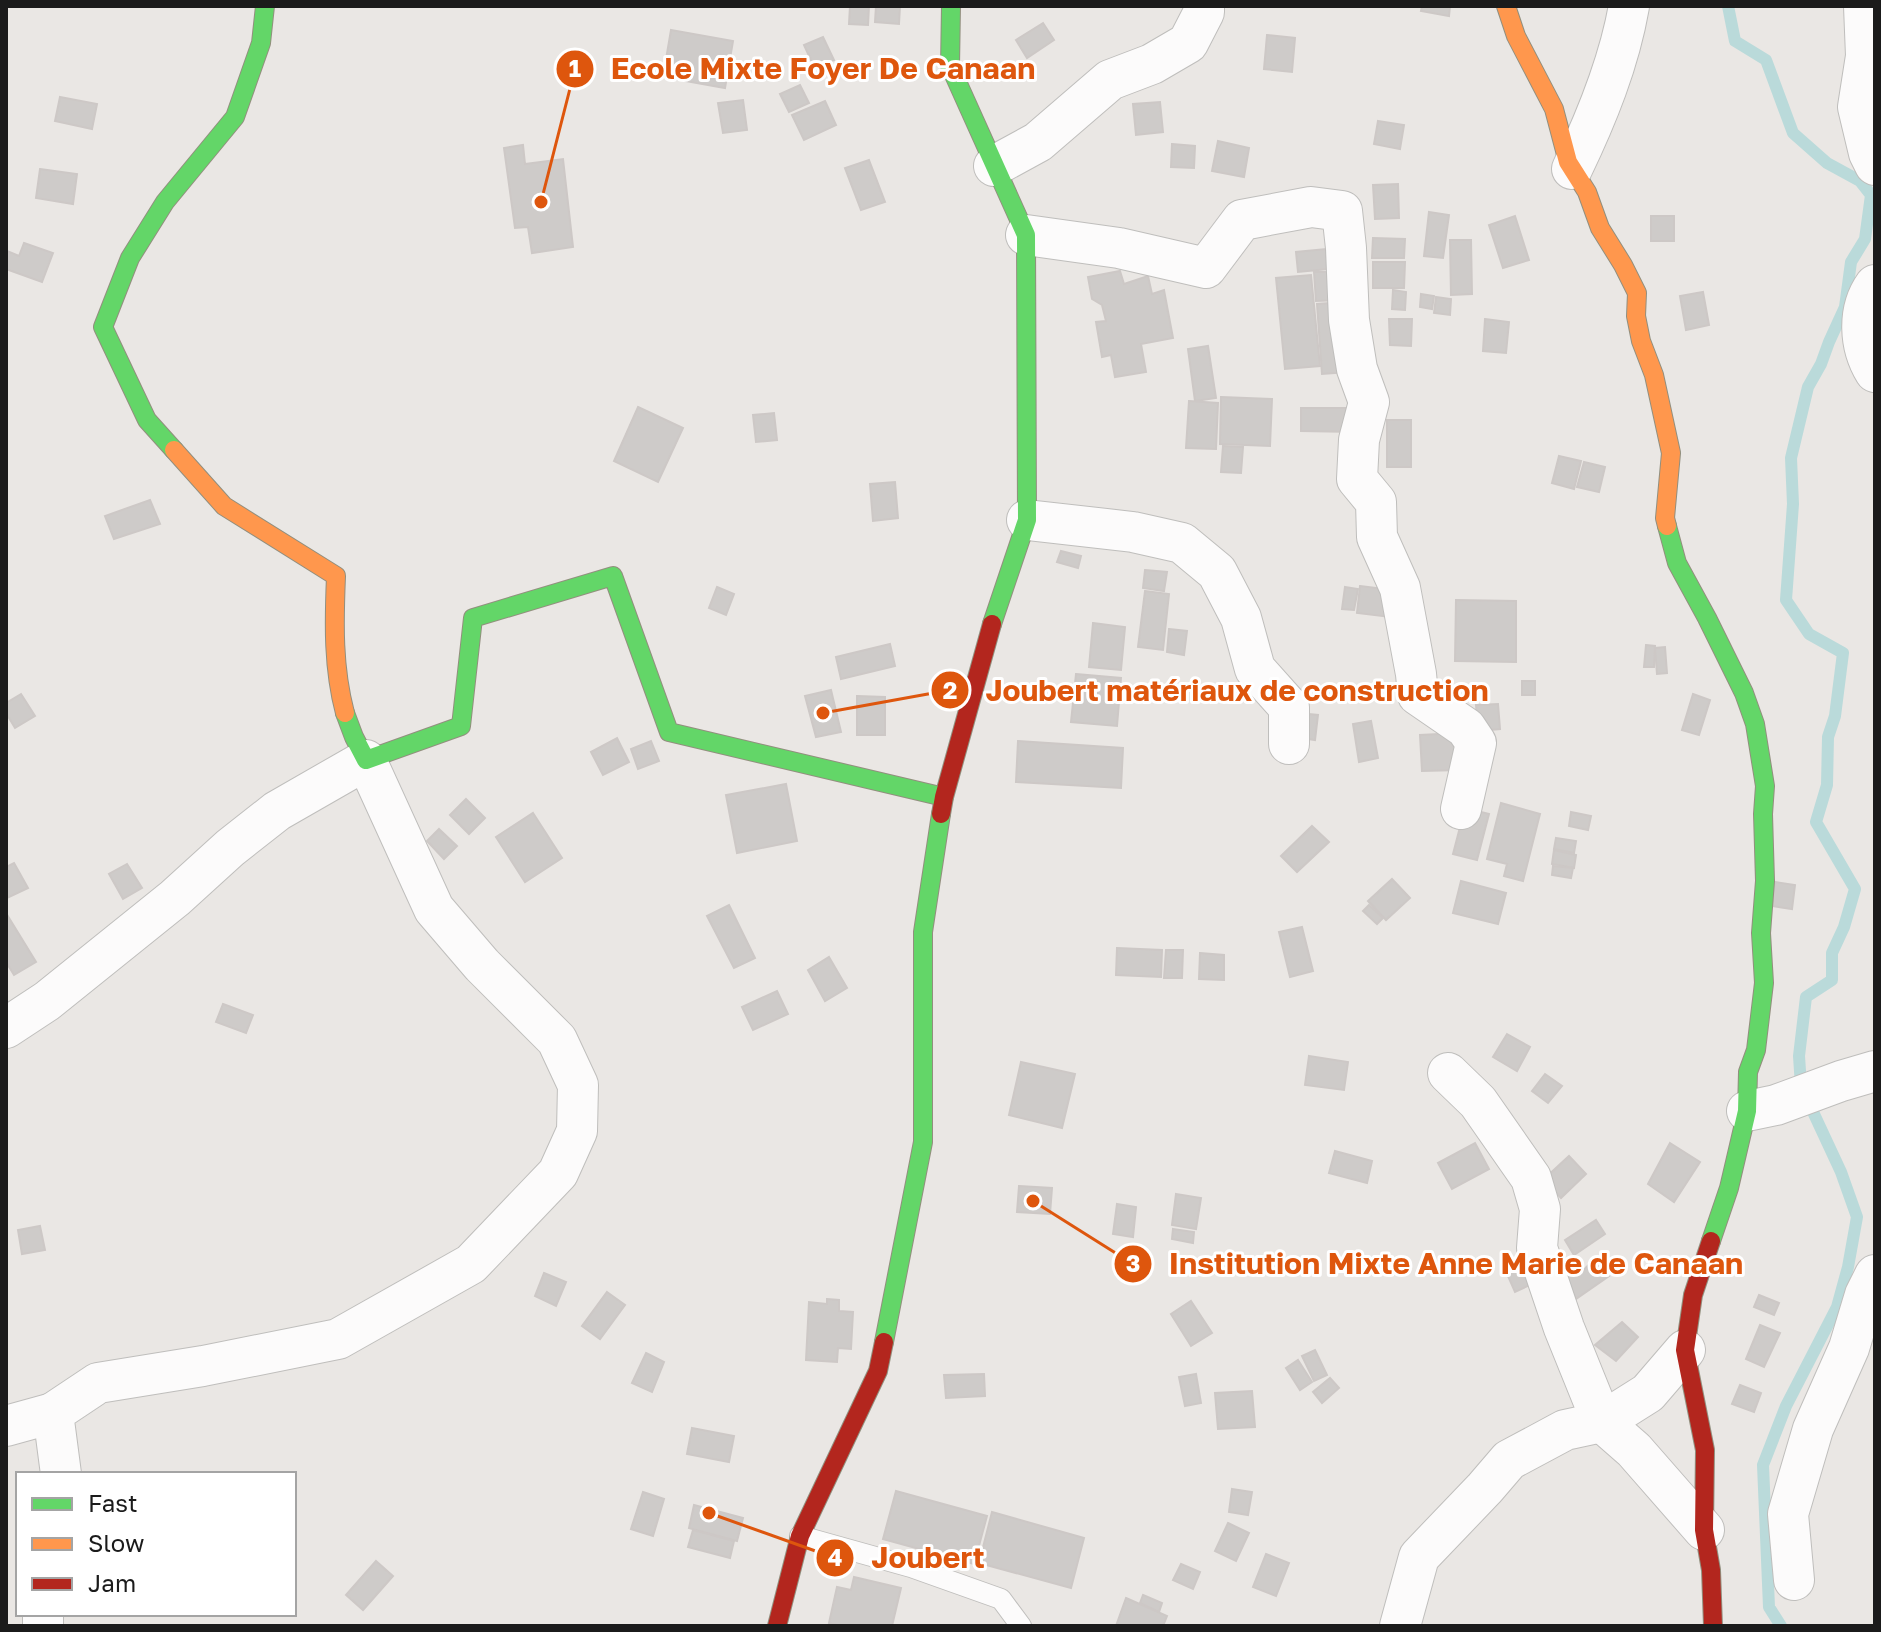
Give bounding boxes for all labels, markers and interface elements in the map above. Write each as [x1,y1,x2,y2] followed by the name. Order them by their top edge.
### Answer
[555,42,1052,96] callout: Ecole Mixte Foyer De Canaan
[611,50,1035,86] text: Ecole Mixte Foyer De Canaan
[569,53,581,82] text: 1
[930,663,1505,717] callout: Joubert matériaux de construction
[985,672,1489,708] text: Joubert matériaux de construction
[943,675,957,704] text: 2
[1113,1237,1759,1291] callout: Institution Mixte Anne Marie de Canaan
[1169,1245,1743,1281] text: Institution Mixte Anne Marie de Canaan
[1126,1248,1140,1277] text: 3
[16,1472,296,1616] legend
[88,1488,138,1517] text: Fast
[88,1528,144,1557] text: Slow
[815,1531,1001,1585] callout: Joubert
[871,1539,985,1575] text: Joubert
[828,1542,843,1571] text: 4
[88,1568,136,1597] text: Jam

